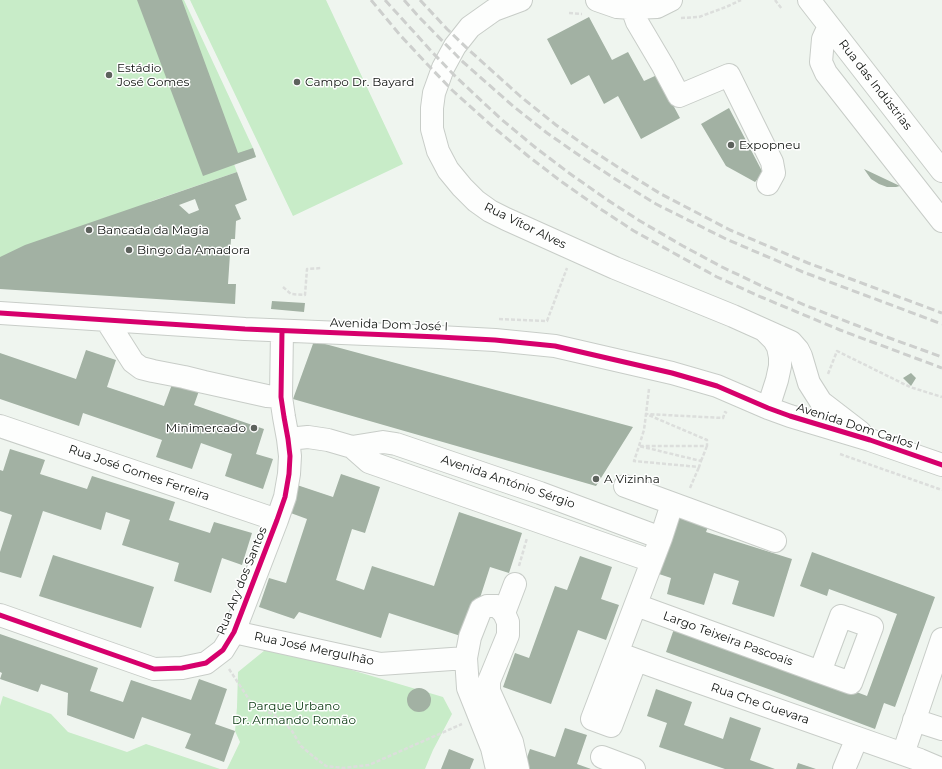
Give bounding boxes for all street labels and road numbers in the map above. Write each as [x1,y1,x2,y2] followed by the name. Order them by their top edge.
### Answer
[835,37,915,133] street label: Rua das Indústrias
[482,200,568,252] street label: Rua Vítor Alves
[330,316,448,334] street label: Avenida Dom José I
[795,400,921,454] street label: Avenida Dom Carlos I
[66,442,212,504] street label: Rua José Gomes Ferreira
[439,452,577,512] street label: Avenida António Sérgio
[214,525,270,637] street label: Rua Ary dos Santos
[661,609,795,669] street label: Largo Teixeira Pascoais
[253,629,375,669] street label: Rua José Mergulhão
[709,680,811,728] street label: Rua Che Guevara

